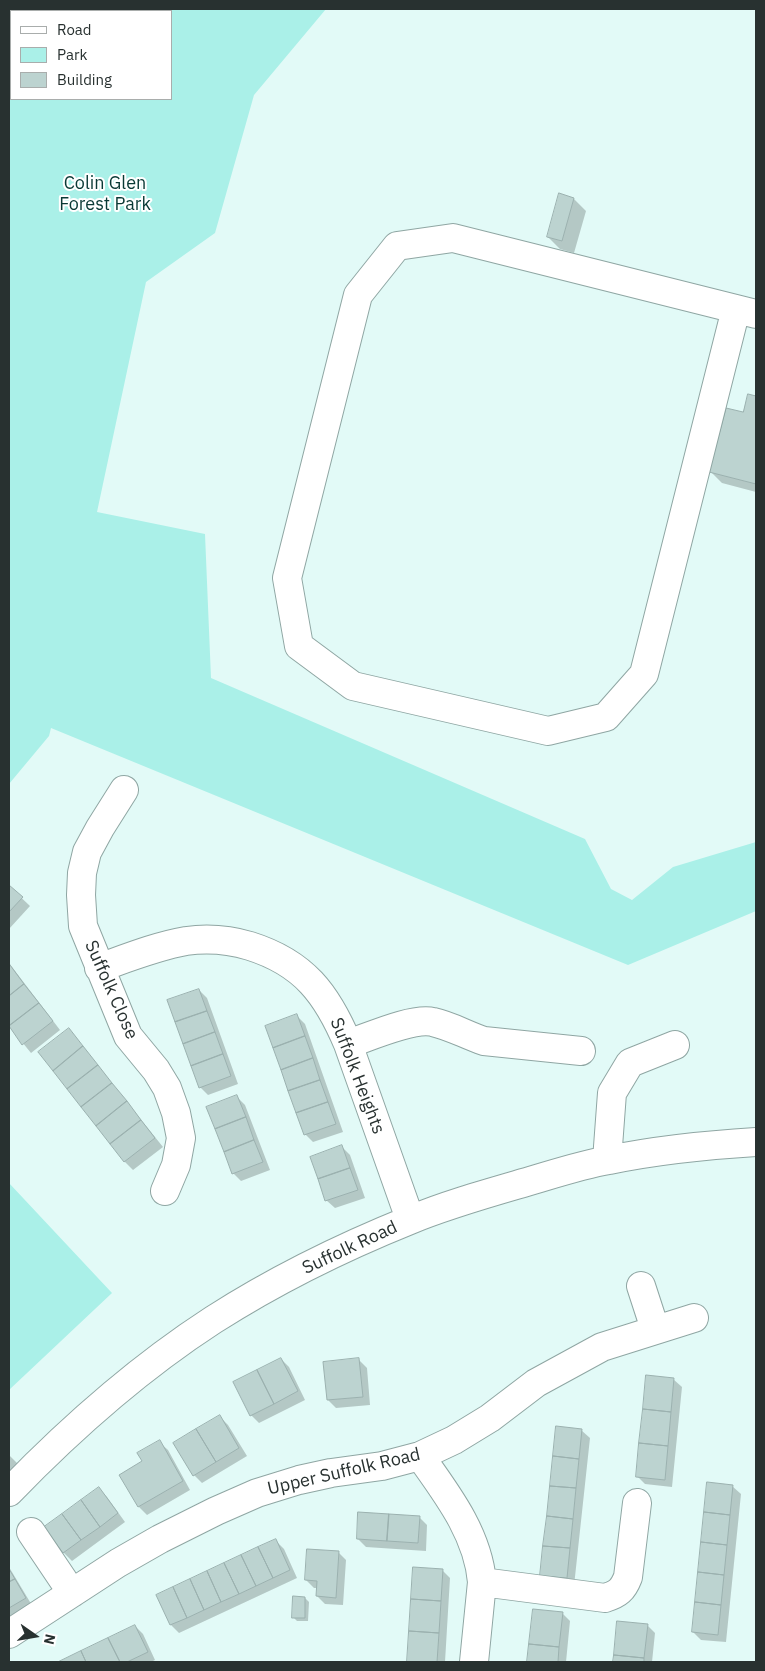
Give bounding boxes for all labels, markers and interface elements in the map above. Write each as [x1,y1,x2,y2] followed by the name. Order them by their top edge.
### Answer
[10,10,172,100] legend
[57,20,92,39] text: Road
[57,45,87,64] text: Park
[57,70,112,89] text: Building
[59,173,151,215] park label: Colin Glen Forest Park
[80,937,142,1043] street label: Suffolk Close
[325,1015,389,1137] street label: Suffolk Heights
[299,1217,401,1279] street label: Suffolk Road
[265,1444,423,1500] street label: Upper Suffolk Road
[10,1611,60,1661] north arrow
[40,1632,60,1646] text: N

